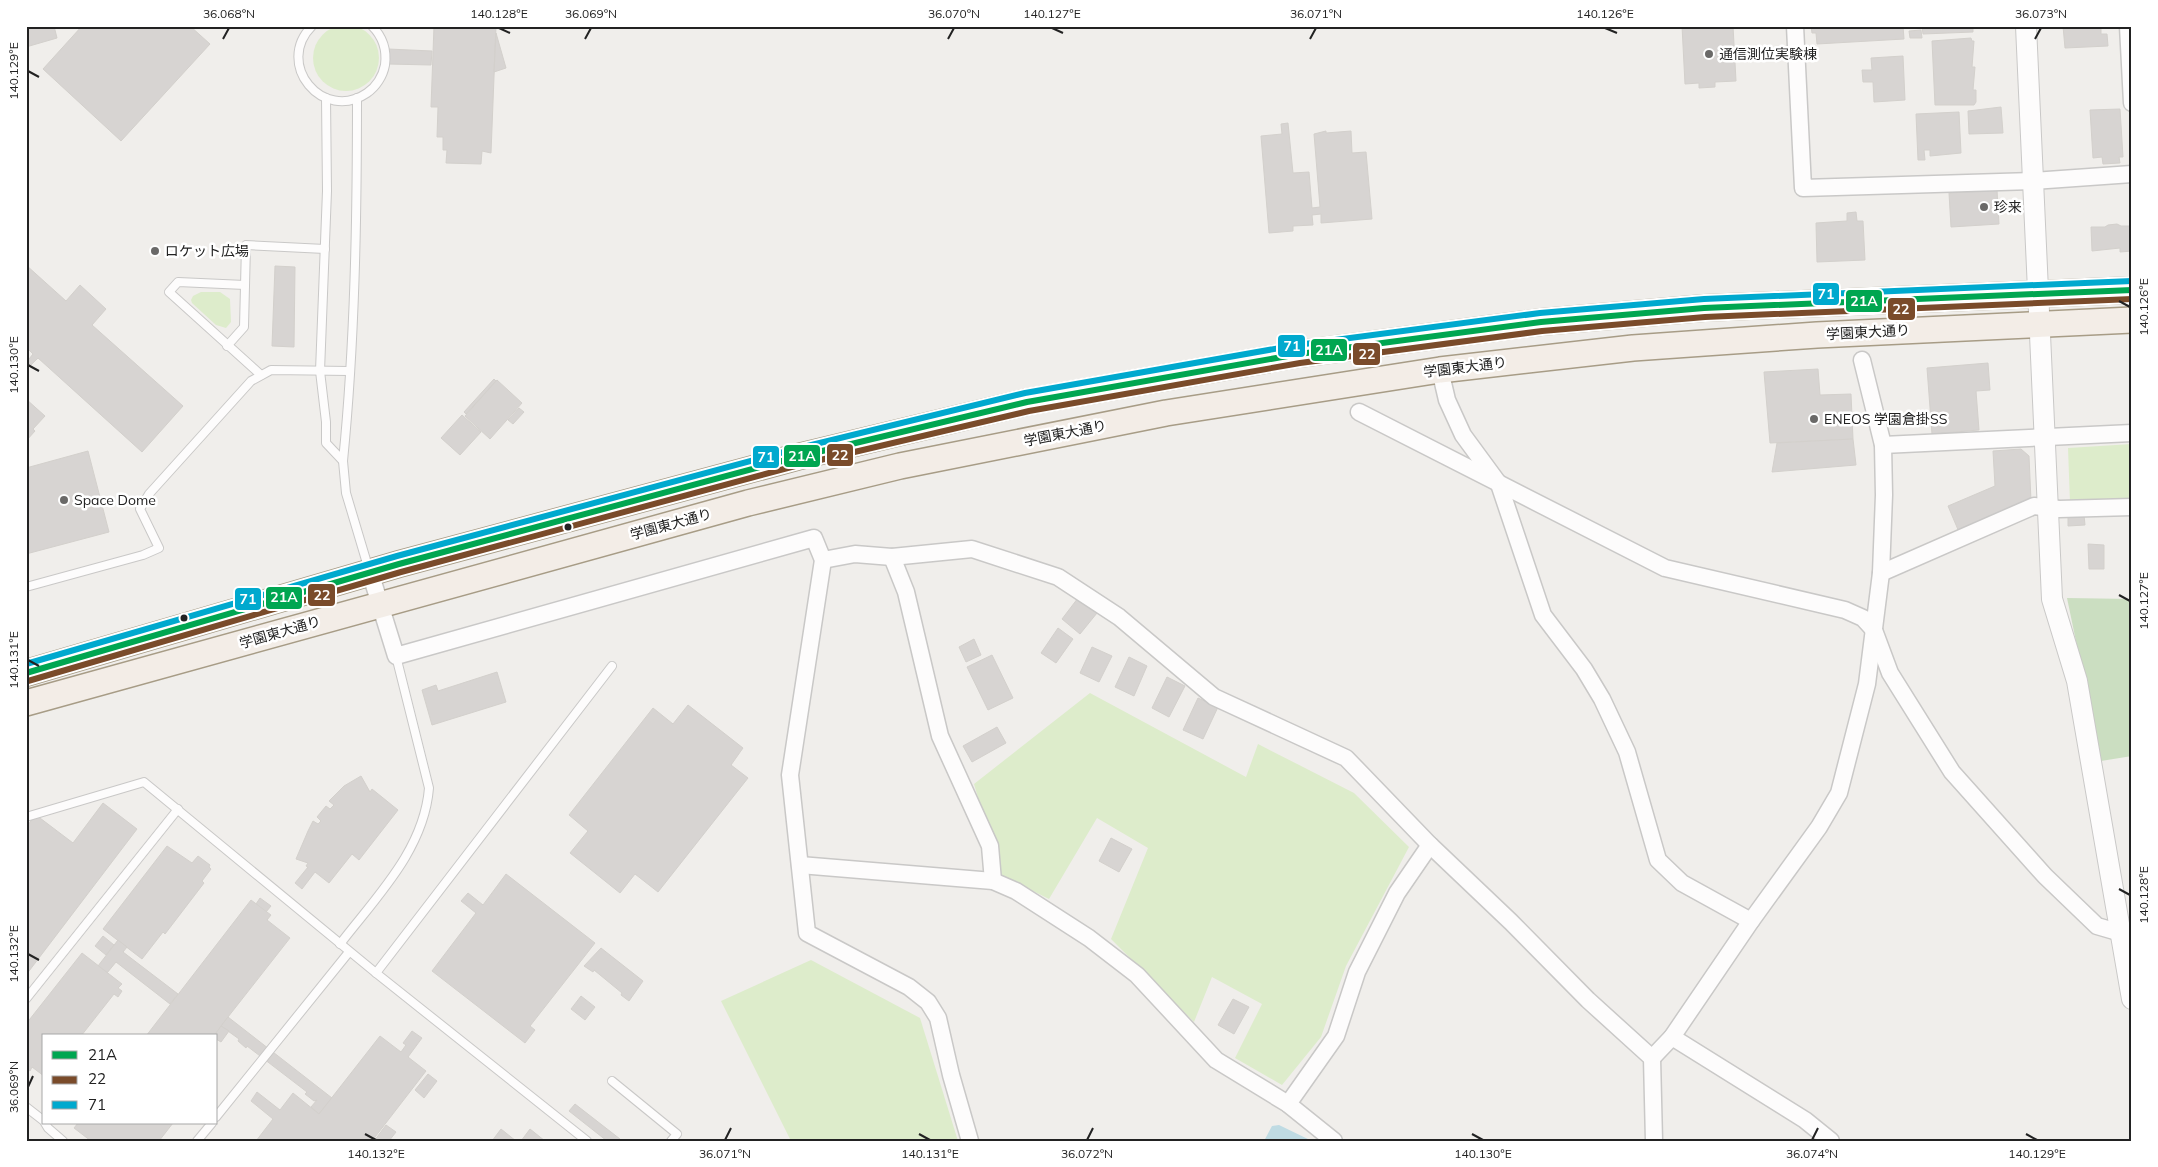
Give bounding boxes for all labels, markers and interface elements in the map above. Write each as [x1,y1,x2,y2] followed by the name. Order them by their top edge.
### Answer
[203,6,255,21] text: 36.068°N
[470,6,528,21] text: 140.128°E
[565,6,617,21] text: 36.069°N
[928,6,980,21] text: 36.070°N
[1023,6,1081,21] text: 140.127°E
[1290,6,1342,21] text: 36.071°N
[1576,6,1634,21] text: 140.126°E
[2015,6,2067,21] text: 36.073°N
[6,42,21,100] text: 140.129°E
[1719,45,1817,63] place label: 通信測位実験棟
[1703,48,1715,60] marker: 通信測位実験棟
[1994,198,2022,216] place label: 珍来
[1978,201,1990,213] marker: 珍来
[165,242,249,260] place label: ロケット広場
[149,245,161,257] marker: ロケット広場
[2136,278,2151,336] text: 140.126°E
[1812,282,1840,306] line badge: 71
[1818,285,1834,303] text: 71
[1845,289,1883,313] line badge: 21A
[1850,292,1878,310] text: 21A
[1887,297,1916,321] line badge: 22
[1893,300,1909,318] text: 22
[1826,321,1910,343] street label: 学園東大通り
[1277,334,1306,358] line badge: 71
[6,336,21,394] text: 140.130°E
[1284,337,1300,355] text: 71
[1310,338,1348,362] line badge: 21A
[1315,341,1343,359] text: 21A
[1352,342,1381,366] line badge: 22
[1359,345,1375,363] text: 22
[1422,353,1508,381] street label: 学園東大通り
[1824,410,1948,428] place label: ENEOS 学園倉掛SS
[1808,413,1820,425] marker: ENEOS 学園倉掛SS
[1022,416,1108,450] street label: 学園東大通り
[826,443,854,467] line badge: 22
[783,444,821,468] line badge: 21A
[752,445,780,469] line badge: 71
[832,446,848,464] text: 22
[788,447,816,465] text: 21A
[758,448,774,466] text: 71
[74,491,156,509] place label: Space Dome
[58,494,70,506] marker: Space Dome
[628,504,714,544] street label: 学園東大通り
[563,522,573,532] unlabelled marker
[2136,572,2151,630] text: 140.127°E
[307,583,336,607] line badge: 22
[265,586,303,610] line badge: 21A
[314,586,330,604] text: 22
[234,587,262,611] line badge: 71
[270,588,298,606] text: 21A
[240,590,256,608] text: 71
[237,612,323,652] street label: 学園東大通り
[179,613,189,623] unlabelled marker
[6,631,21,689] text: 140.131°E
[2136,866,2151,924] text: 140.128°E
[6,925,21,983] text: 140.132°E
[42,1034,218,1124] legend
[88,1045,117,1064] text: 21A
[6,1061,21,1113] text: 36.069°N
[88,1069,106,1088] text: 22
[88,1095,106,1114] text: 71
[347,1146,405,1161] text: 140.132°E
[699,1146,751,1161] text: 36.071°N
[901,1146,959,1161] text: 140.131°E
[1061,1146,1113,1161] text: 36.072°N
[1454,1146,1512,1161] text: 140.130°E
[1786,1146,1838,1161] text: 36.074°N
[2008,1146,2066,1161] text: 140.129°E

